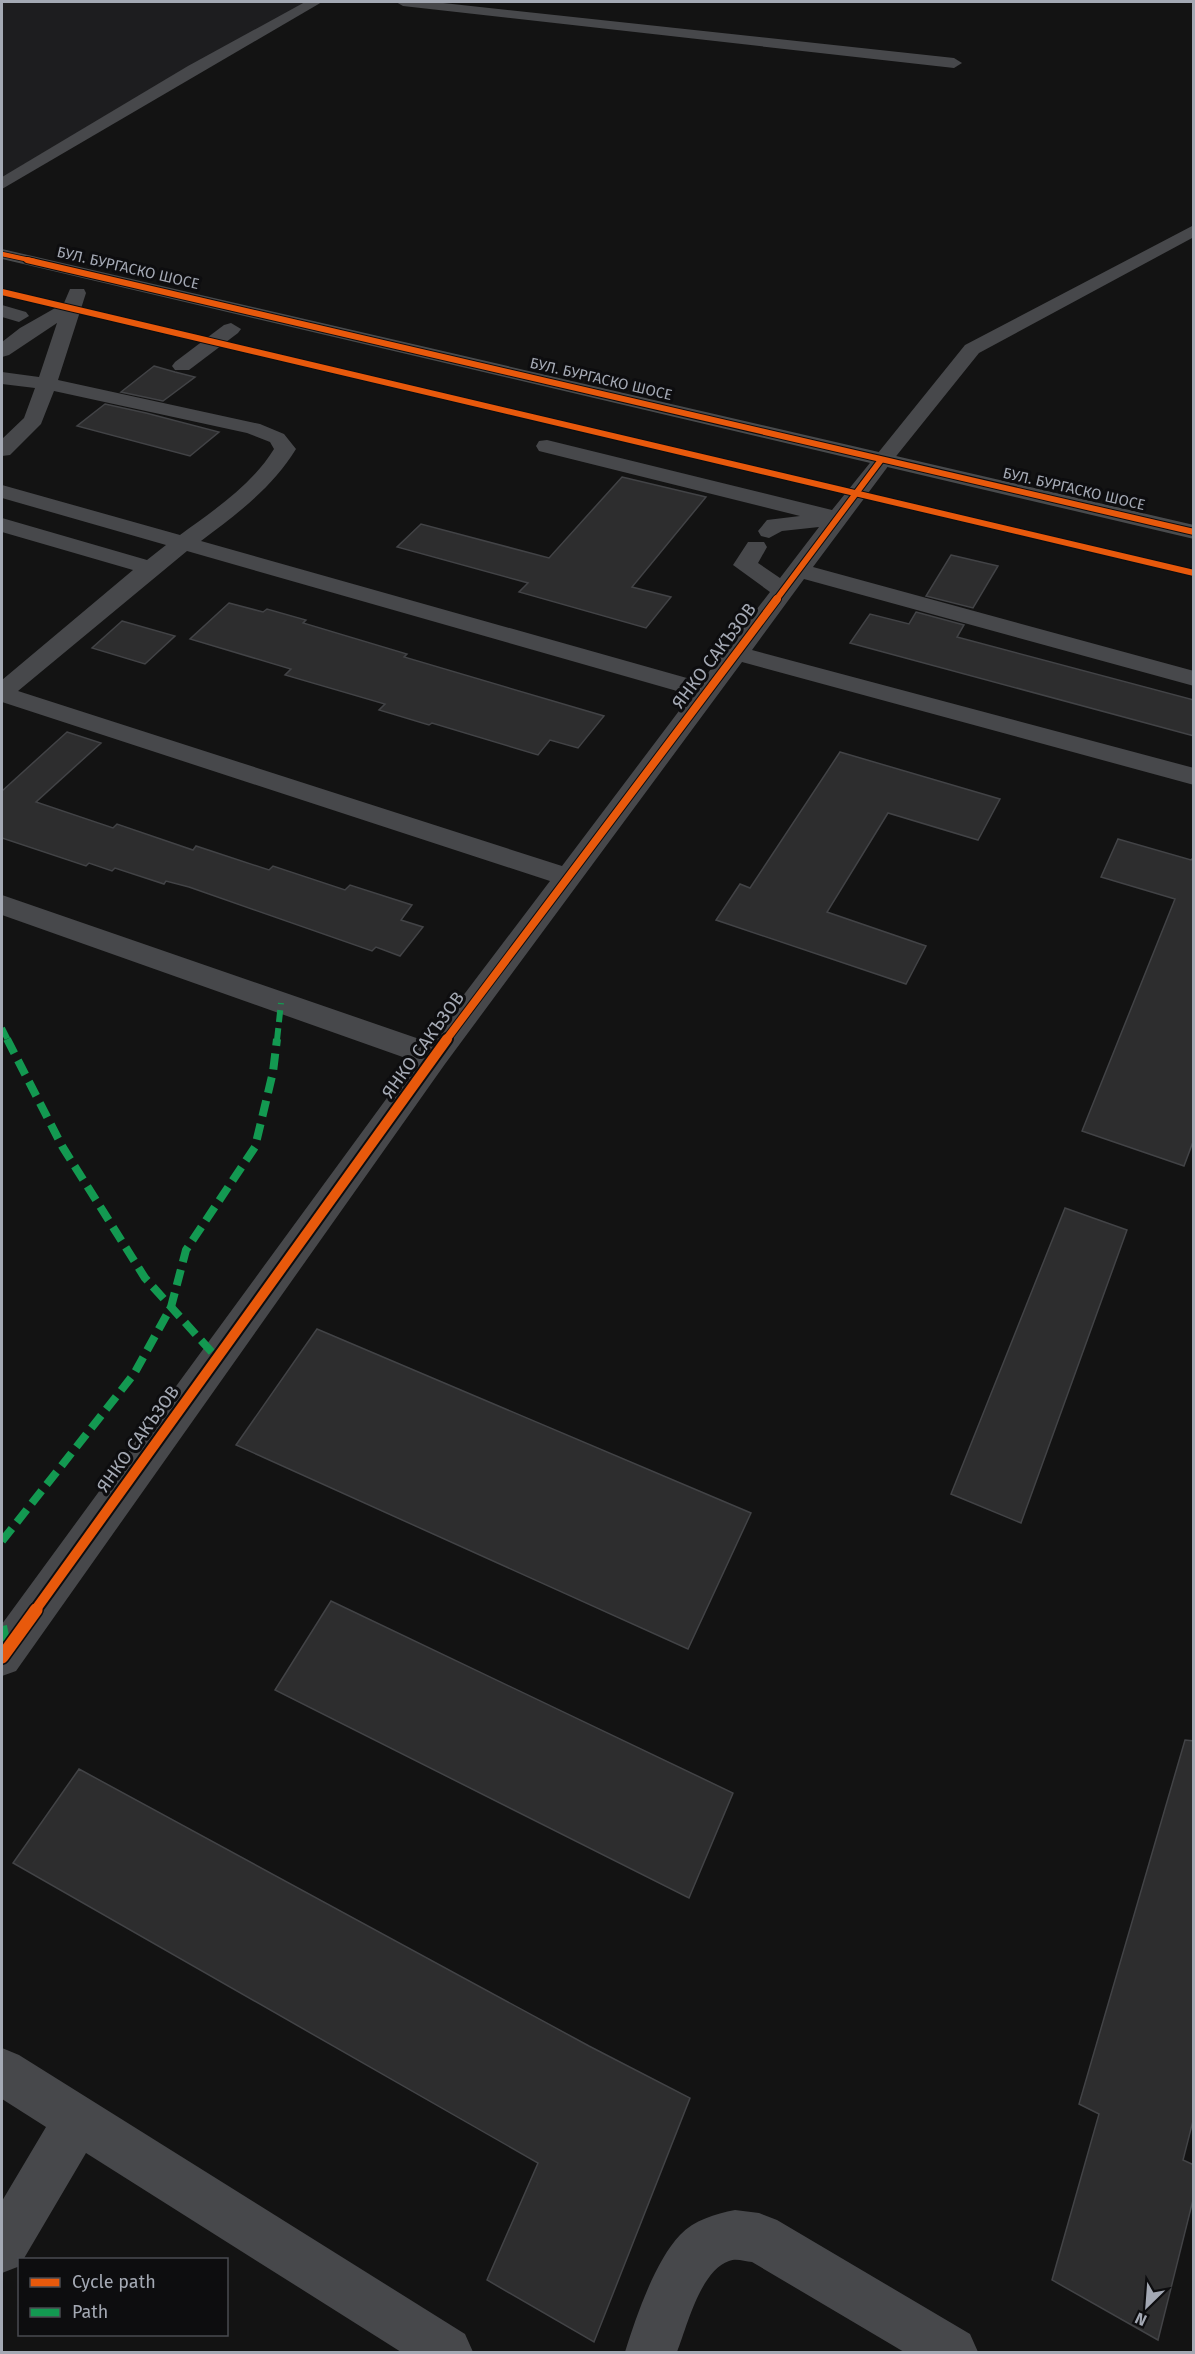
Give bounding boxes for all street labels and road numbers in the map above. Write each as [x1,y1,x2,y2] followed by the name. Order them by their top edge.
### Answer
[55,243,201,293] street label: БУЛ. БУРГАСКО ШОСЕ
[528,354,674,404] street label: БУЛ. БУРГАСКО ШОСЕ
[1001,464,1147,514] street label: БУЛ. БУРГАСКО ШОСЕ
[667,599,761,713] street label: ЯНКО САКЪЗОВ
[377,987,469,1103] street label: ЯНКО САКЪЗОВ
[92,1381,184,1497] street label: ЯНКО САКЪЗОВ

